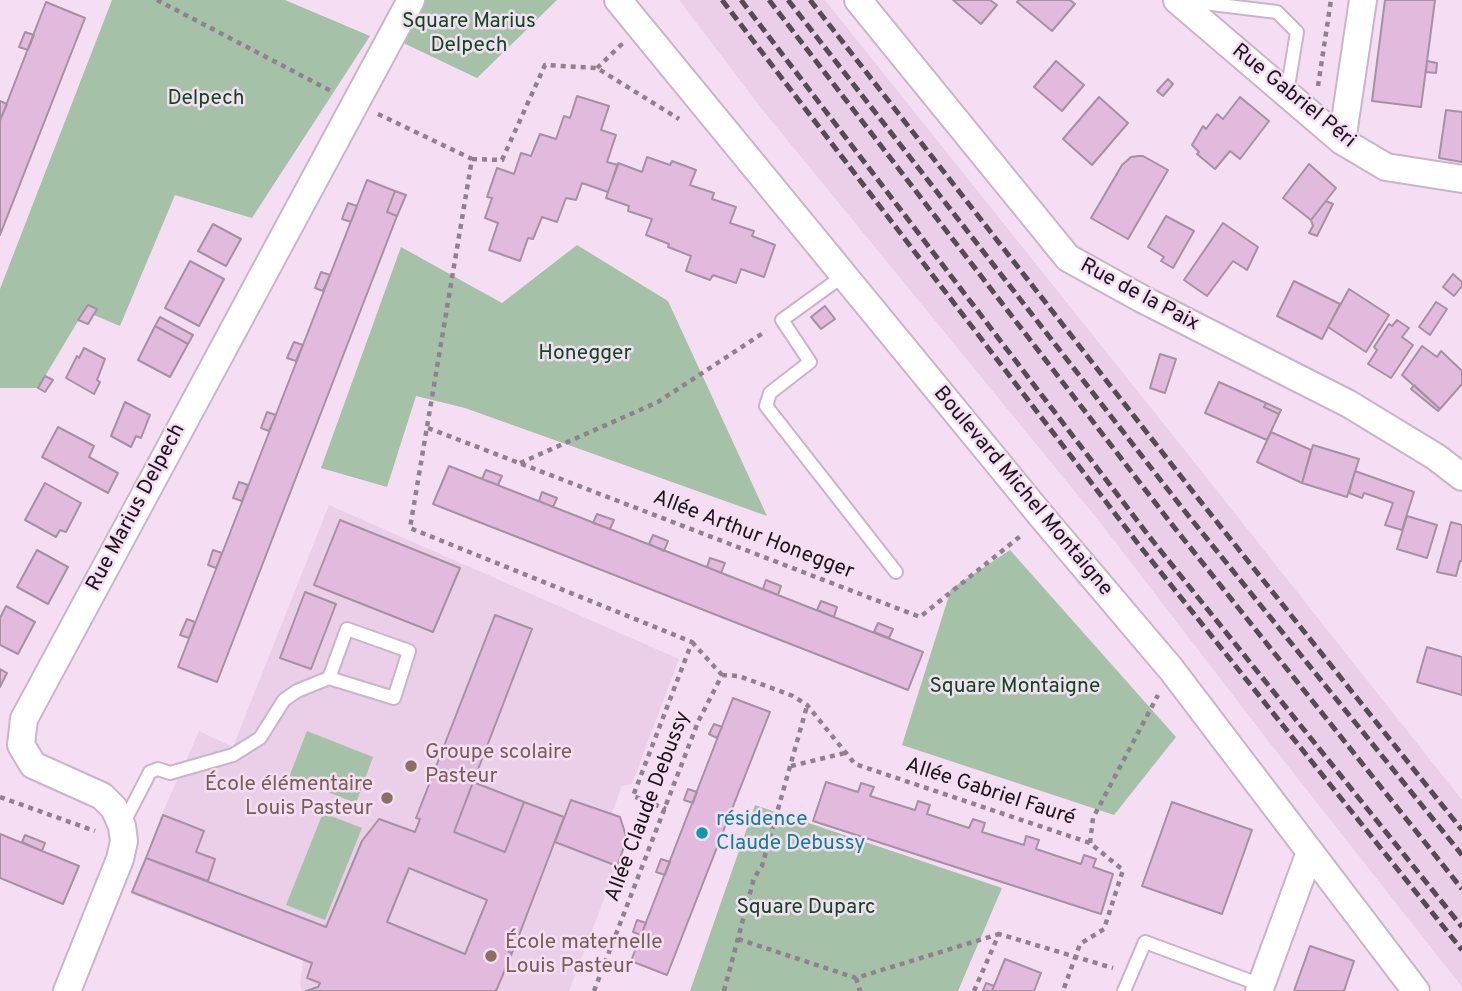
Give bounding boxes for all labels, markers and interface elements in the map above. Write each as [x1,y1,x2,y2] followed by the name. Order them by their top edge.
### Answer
[402,10,536,60] park label: Square Marius Delpech
[1226,39,1360,155] street label: Rue Gabriel Péri
[167,87,245,113] park label: Delpech
[1075,254,1203,338] street label: Rue de la Paix
[538,342,632,368] park label: Honegger
[927,382,1117,602] street label: Boulevard Michel Montaigne
[82,420,192,596] street label: Rue Marius Delpech
[649,486,857,586] street label: Allée Arthur Honegger
[930,675,1100,701] park label: Square Montaigne
[601,708,697,906] street label: Allée Claude Debussy
[425,741,572,791] place label: Groupe scolaire Pasteur
[902,754,1078,832] street label: Allée Gabriel Fauré
[403,758,419,774] marker: Groupe scolaire Pasteur
[205,773,373,823] place label: École élémentaire Louis Pasteur
[379,790,395,806] marker: École élémentaire Louis Pasteur
[716,808,865,858] place label: résidence Claude Debussy
[694,825,710,841] marker: résidence Claude Debussy
[736,896,876,922] park label: Square Duparc
[505,931,663,981] place label: École maternelle Louis Pasteur
[483,948,499,964] marker: École maternelle Louis Pasteur

